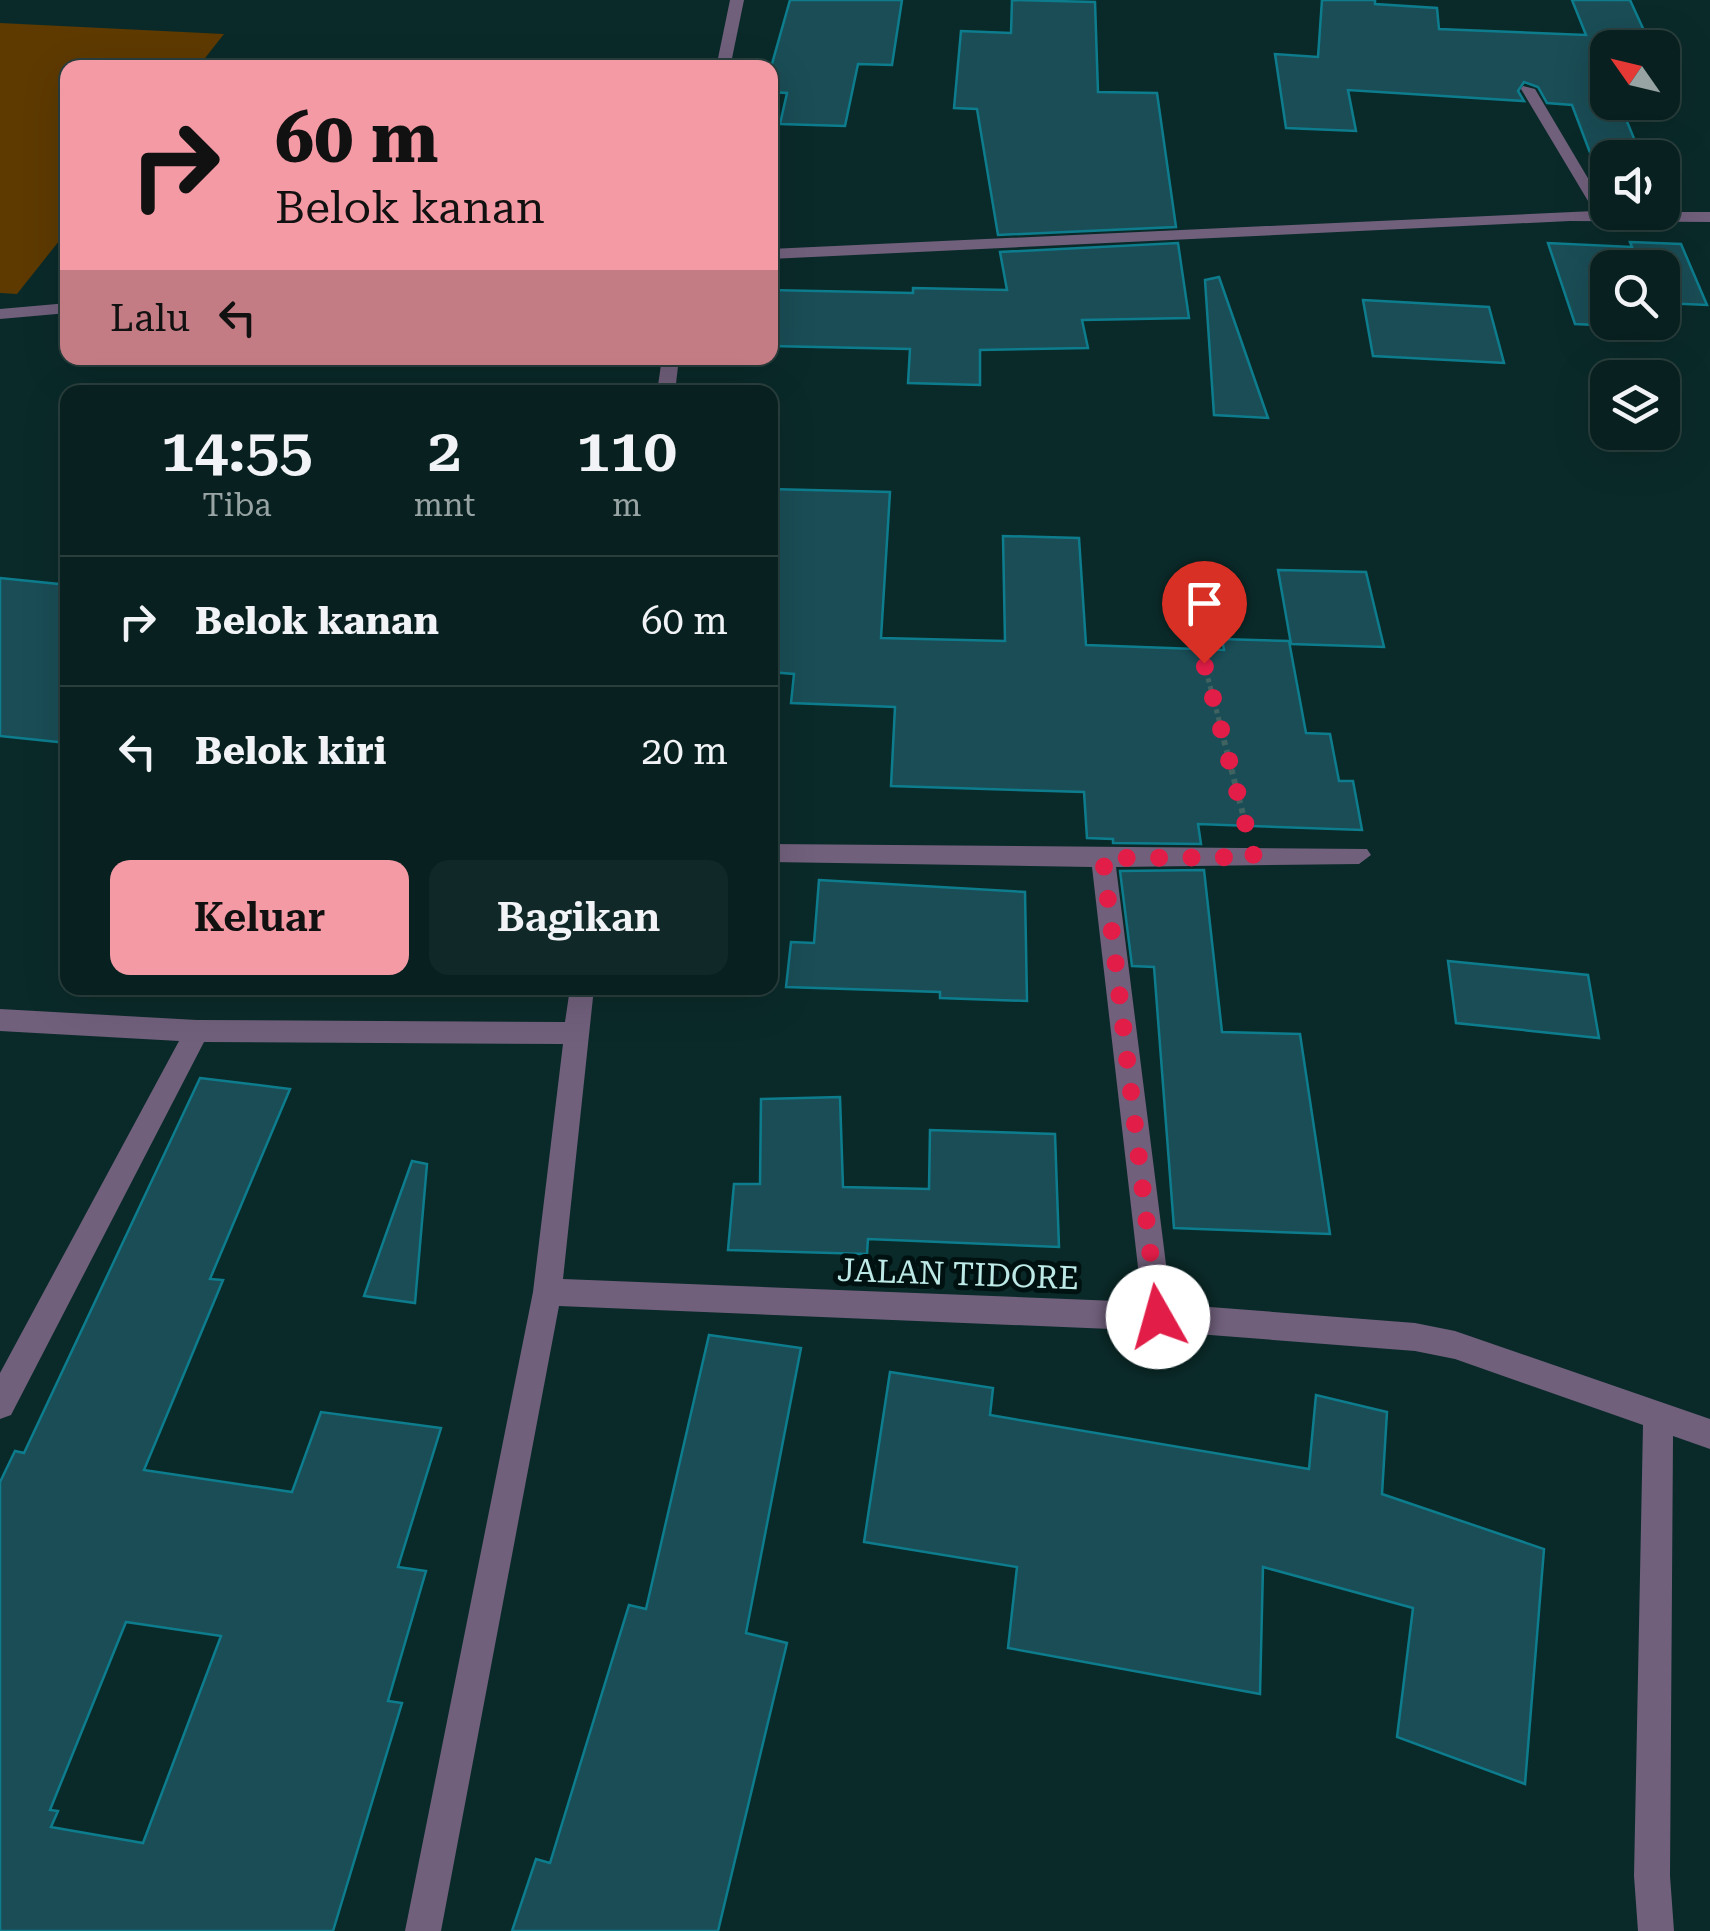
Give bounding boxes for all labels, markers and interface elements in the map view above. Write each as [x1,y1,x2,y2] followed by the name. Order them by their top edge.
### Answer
[1590,30,1680,120] north arrow
[1590,30,1680,450] map controls
[275,97,439,179] text: 60 m
[110,100,240,230] icon: right
[1590,140,1680,230] button: sound
[275,181,545,234] text: Belok kanan
[1590,250,1680,340] button: search
[210,290,265,345] icon: left
[110,296,190,340] text: Lalu
[1590,360,1680,450] button: layers
[161,415,313,486] text: 14:55
[428,415,461,486] text: 2
[576,415,677,486] text: 110
[202,486,272,524] text: Tiba
[414,486,476,524] text: mnt
[612,486,641,524] text: m
[1162,561,1247,664] pin
[1177,576,1232,631] icon: arrive
[110,594,165,649] icon: right
[195,599,439,643] text: Belok kanan
[641,599,728,643] text: 60 m
[110,724,165,779] icon: left
[195,729,386,773] text: Belok kiri
[641,729,728,773] text: 20 m
[110,860,409,975] button: Keluar
[429,860,728,975] button: Bagikan
[836,1251,1080,1297] street label: JALAN TIDORE
[1106,1265,1210,1369] position arrow

